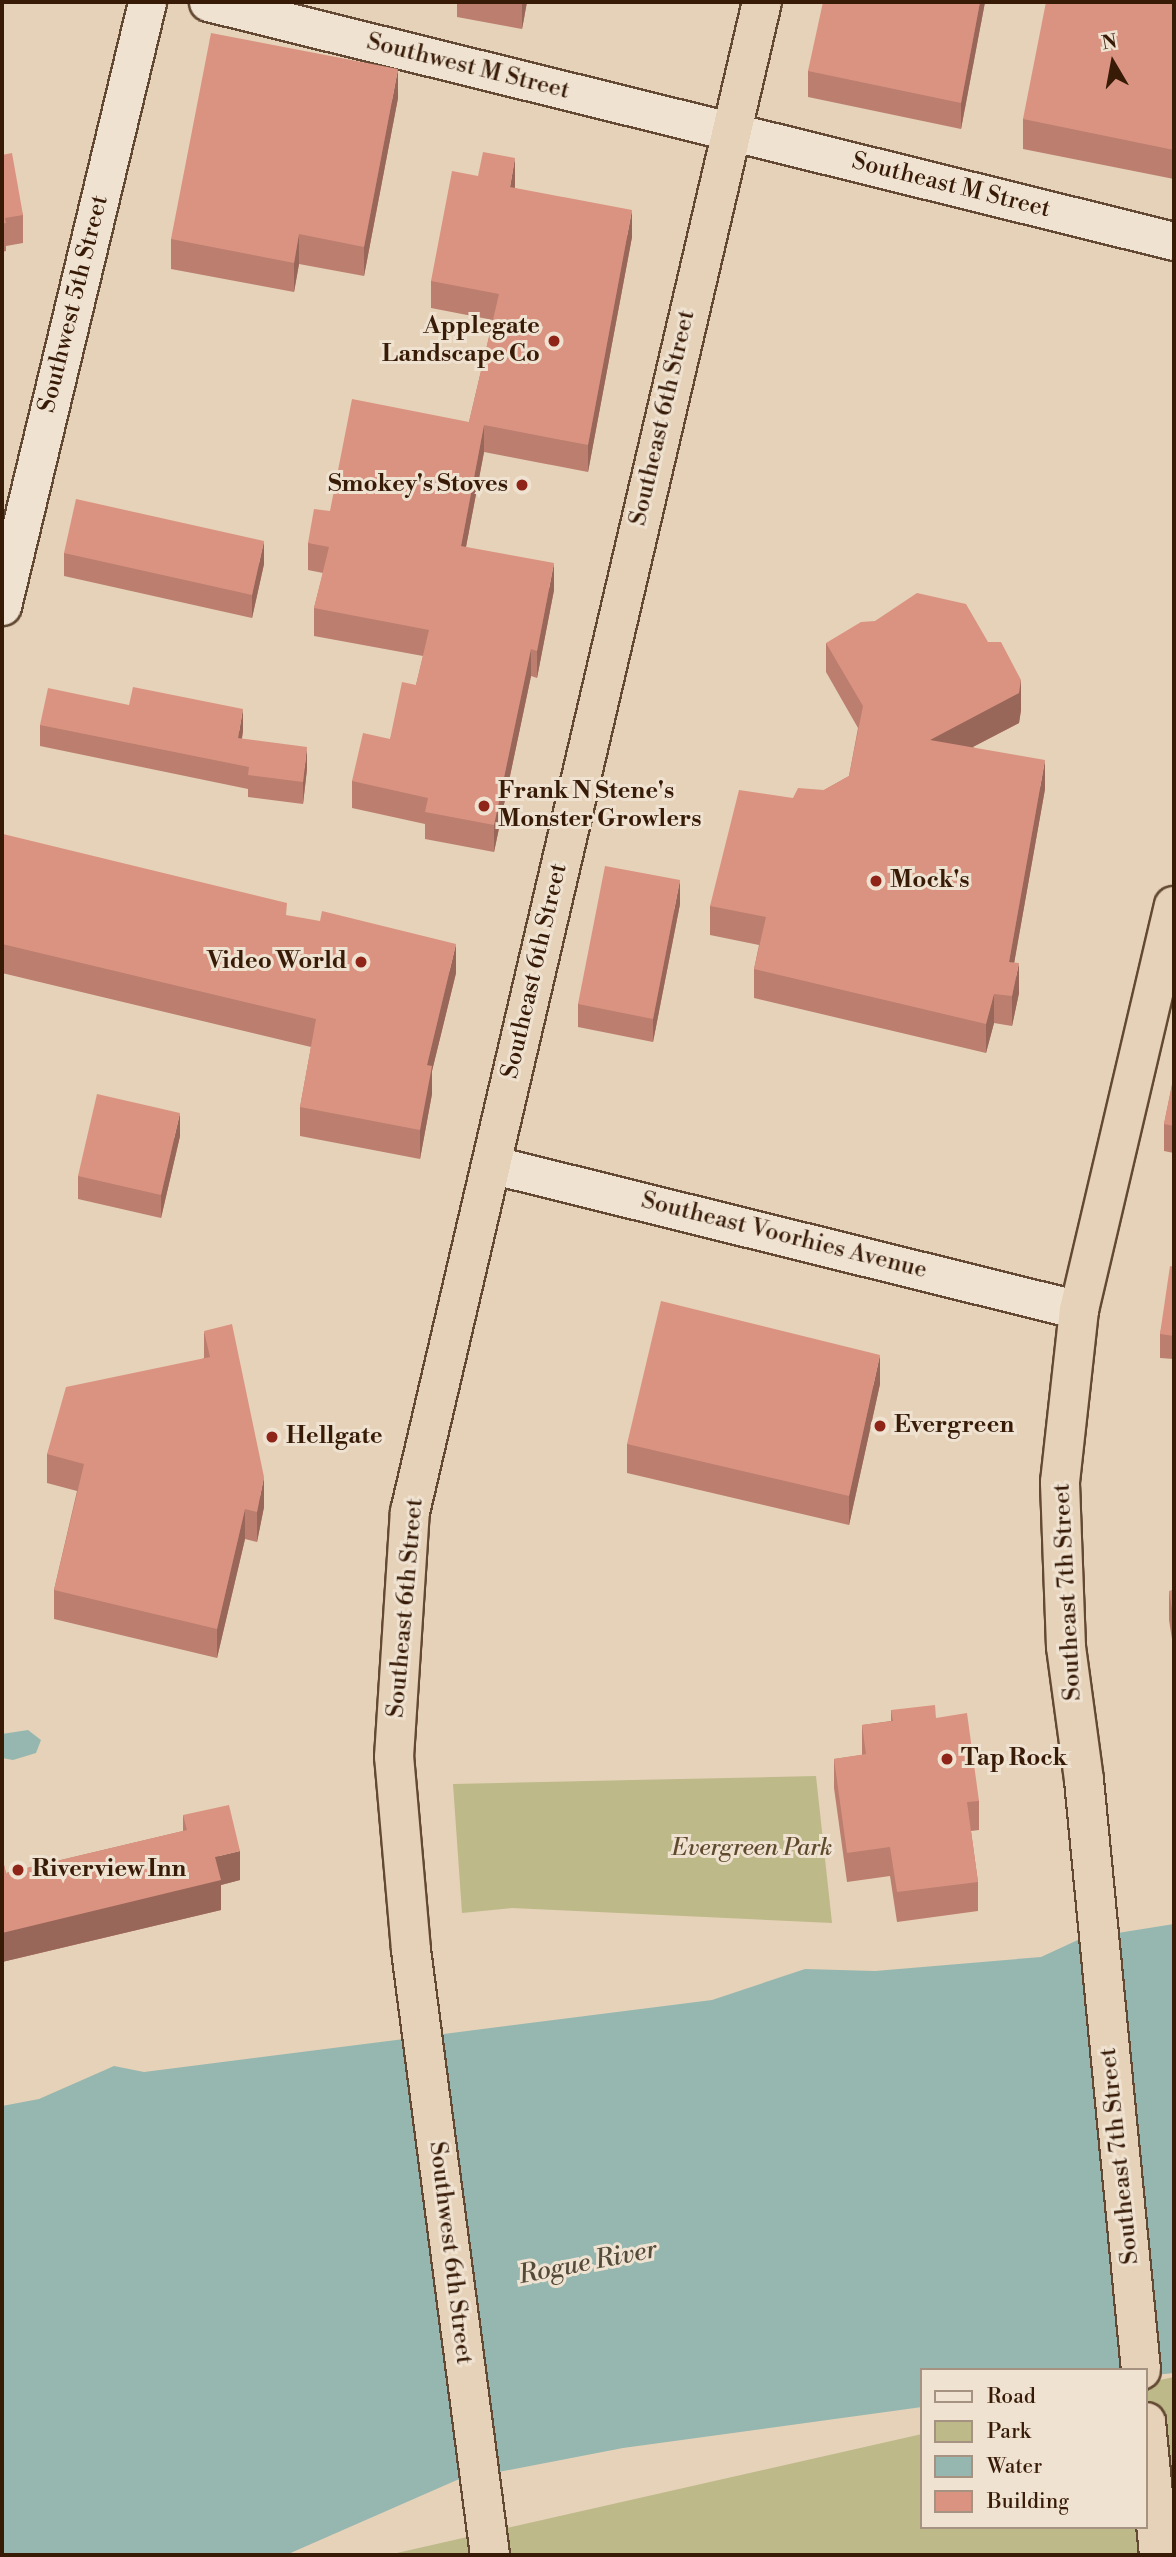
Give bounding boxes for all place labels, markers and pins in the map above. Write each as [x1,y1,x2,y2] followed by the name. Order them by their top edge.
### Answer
[382,313,540,369] place label: Applegate Landscape Co
[546,333,562,349] marker: Applegate Landscape Co
[328,471,508,499] place label: Smokey's Stoves
[514,477,530,493] marker: Smokey's Stoves
[498,778,702,834] place label: Frank N Stene's Monster Growlers
[476,798,492,814] marker: Frank N Stene's Monster Growlers
[890,867,970,895] place label: Mock's
[868,873,884,889] marker: Mock's
[207,948,347,976] place label: Video World
[353,954,369,970] marker: Video World
[894,1412,1014,1440] place label: Evergreen
[872,1418,888,1434] marker: Evergreen
[286,1423,383,1451] place label: Hellgate
[264,1429,280,1445] marker: Hellgate
[961,1745,1067,1773] place label: Tap Rock
[939,1751,955,1767] marker: Tap Rock
[32,1856,186,1884] place label: Riverview Inn
[10,1862,26,1878] marker: Riverview Inn

